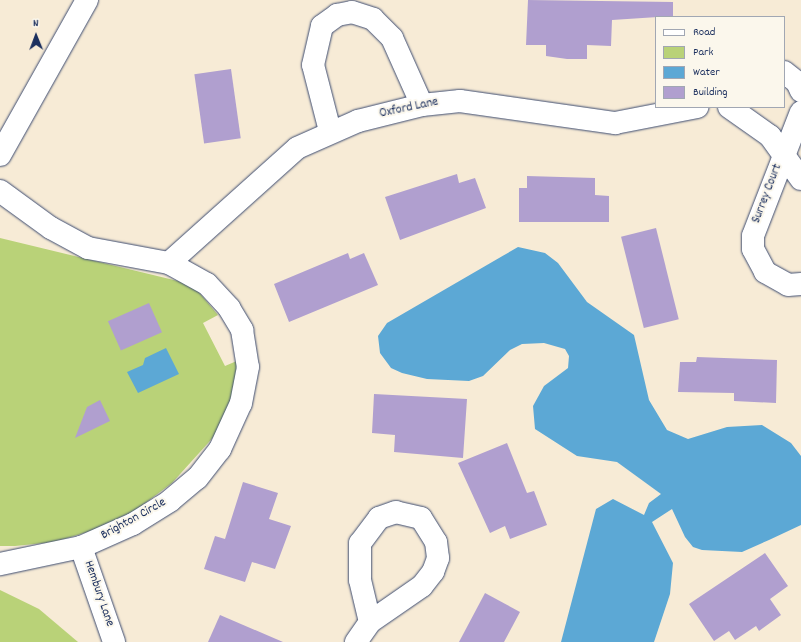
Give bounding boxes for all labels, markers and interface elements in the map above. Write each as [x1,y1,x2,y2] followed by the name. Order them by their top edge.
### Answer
[16,16,56,56] north arrow
[33,16,39,32] text: N
[655,16,785,108] legend
[693,24,715,41] text: Road
[693,44,713,61] text: Park
[693,64,720,81] text: Water
[693,84,728,101] text: Building
[378,95,440,123] street label: Oxford Lane
[750,162,786,226] street label: Surrey Court
[99,496,169,544] street label: Brighton Circle
[79,559,117,629] street label: Hembury Lane

